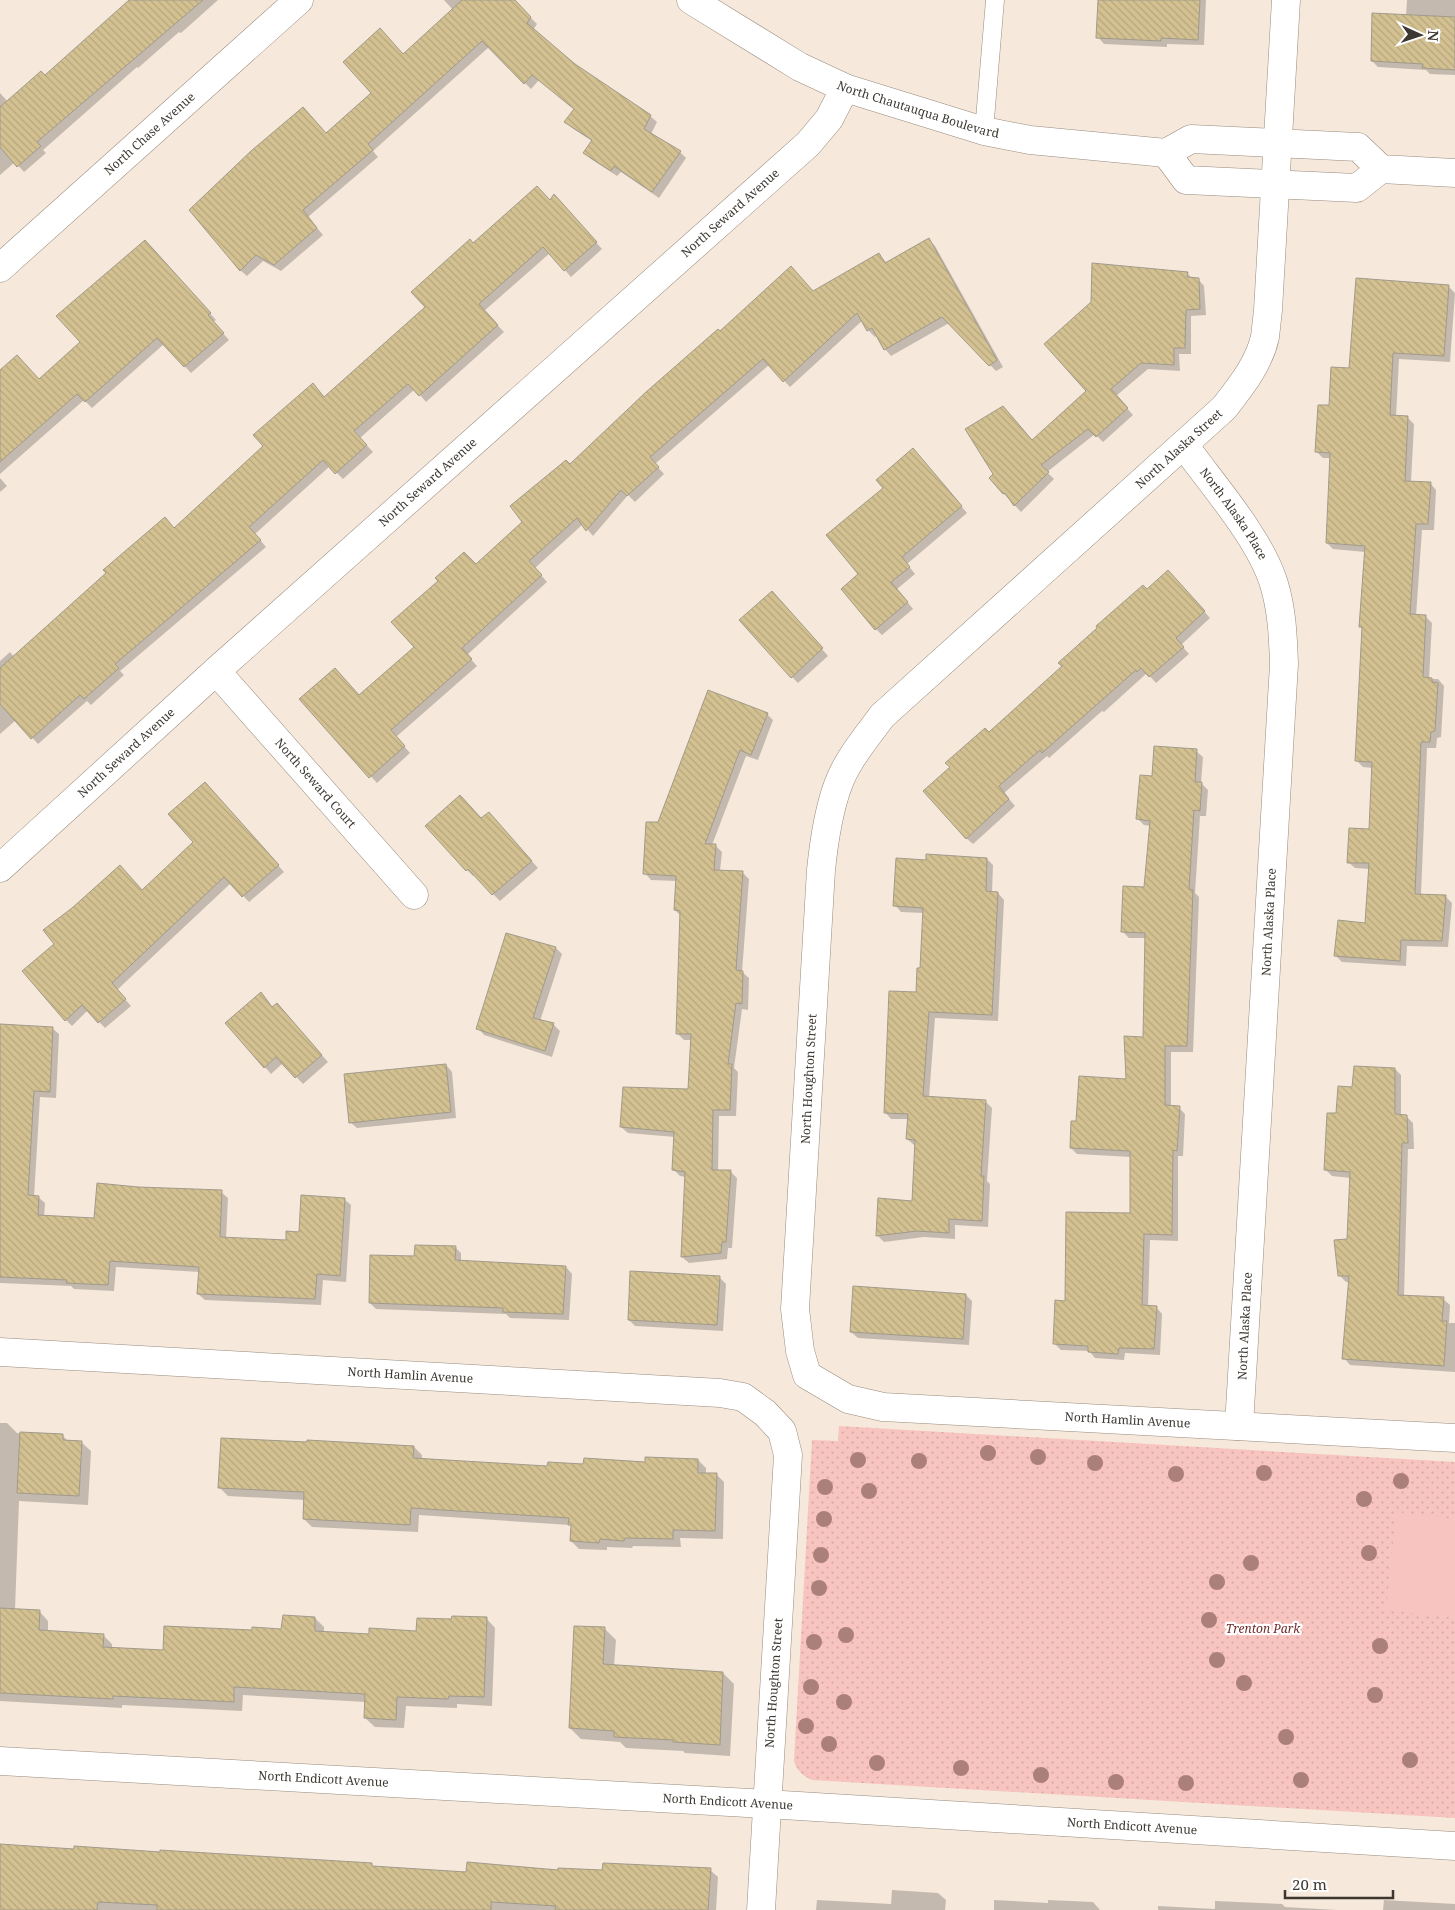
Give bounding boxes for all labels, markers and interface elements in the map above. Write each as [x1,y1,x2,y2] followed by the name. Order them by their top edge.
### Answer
[1395,10,1445,60] north arrow
[1424,30,1443,42] text: N
[834,76,1001,142] street label: North Chautauqua Boulevard
[100,88,198,179] street label: North Chase Avenue
[677,165,783,261] street label: North Seward Avenue
[1132,405,1226,492] street label: North Alaska Street
[375,434,480,530] street label: North Seward Avenue
[1196,464,1272,563] street label: North Alaska Place
[74,704,178,801] street label: North Seward Avenue
[271,734,360,832] street label: North Seward Court
[1257,868,1280,976] street label: North Alaska Place
[797,1013,820,1144] street label: North Houghton Street
[1233,1272,1256,1380] street label: North Alaska Place
[347,1363,474,1387] street label: North Hamlin Avenue
[1064,1408,1191,1432] street label: North Hamlin Avenue
[760,1617,787,1749] street label: North Houghton Street
[1226,1620,1301,1637] park label: Trenton Park
[258,1767,389,1791] street label: North Endicott Avenue
[662,1789,794,1814] street label: North Endicott Avenue
[1066,1813,1198,1838] street label: North Endicott Avenue
[1285,1868,1392,1900] scale bar
[1292,1874,1327,1894] text: 20 m

